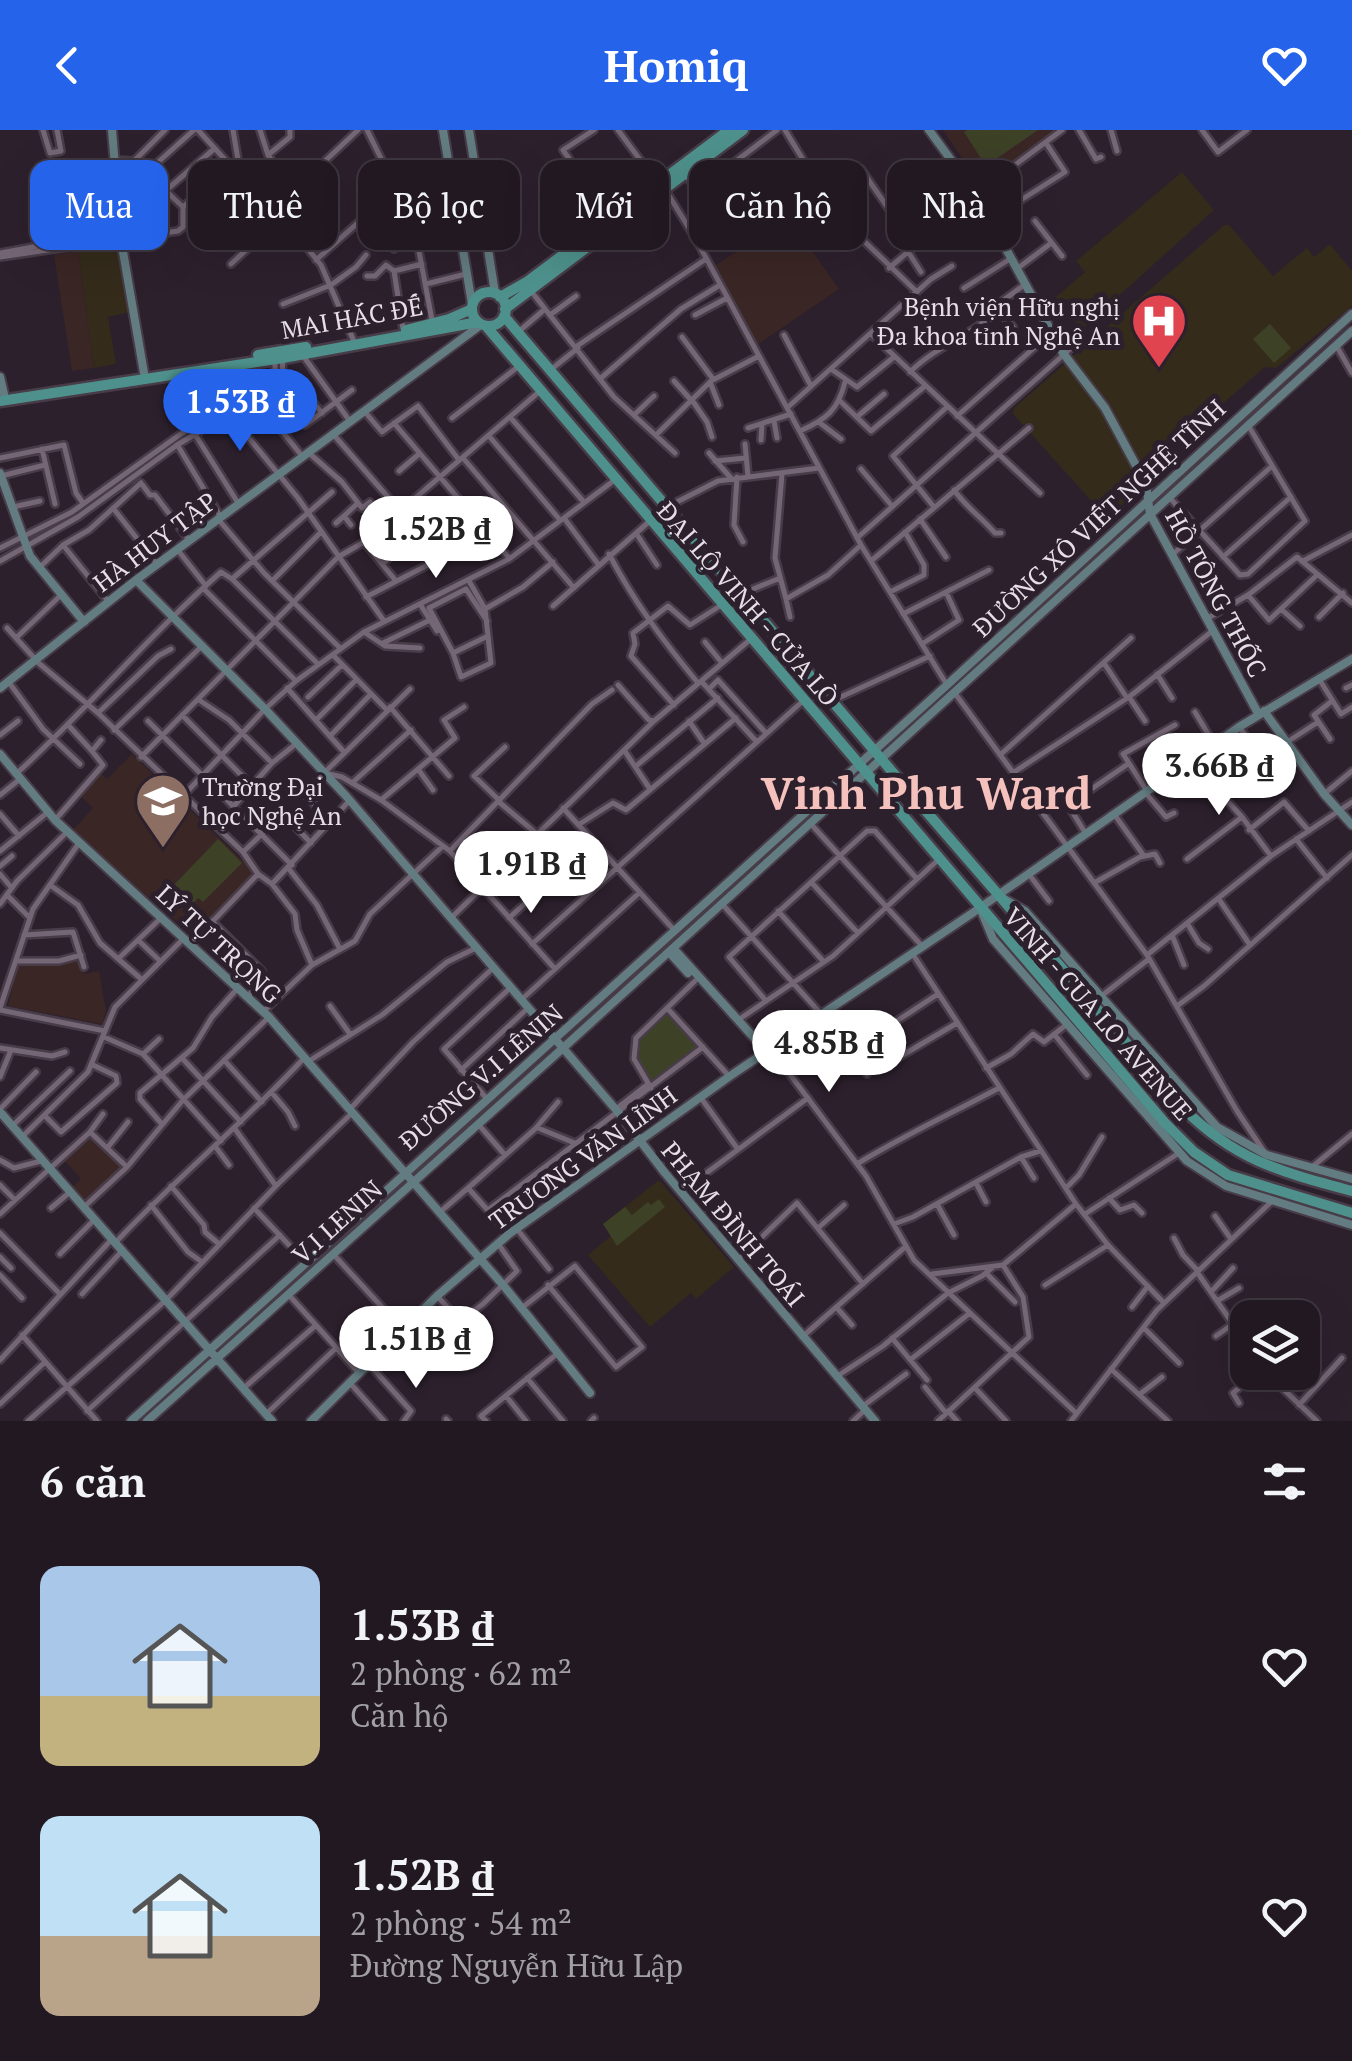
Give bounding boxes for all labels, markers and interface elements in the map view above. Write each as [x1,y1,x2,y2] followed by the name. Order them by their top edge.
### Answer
[604,35,748,95] text: Homiq
[40,38,95,93] icon: back
[1257,38,1312,93] icon: heart
[30,160,168,250] chip: Mua
[188,160,338,250] chip: Thuê
[358,160,520,250] chip: Bộ lọc
[540,160,669,250] chip: Mới
[689,160,867,250] chip: Căn hộ
[887,160,1021,250] chip: Nhà
[278,289,425,346] street label: MAI HẮC ĐẾ
[877,290,1120,352] place label: Bệnh viện Hữu nghị Đa khoa tỉnh Nghệ An
[1129,291,1189,370] hospital icon: Bệnh viện Hữu nghị Đa khoa tỉnh Nghệ An
[148,369,332,454] pin: 1.53B ₫
[185,380,295,422] text: 1.53B ₫
[965,392,1232,644] street label: ĐƯỜNG XÔ VIẾT NGHỆ TĨNH
[86,484,223,599] street label: HÀ HUY TẬP
[650,494,846,713] street label: ĐẠI LỘ VINH - CỬA LÒ
[344,496,528,581] pin: 1.52B ₫
[1158,503,1275,682] street label: HỒ TÔNG THỐC
[381,507,491,549] text: 1.52B ₫
[1127,733,1311,818] pin: 3.66B ₫
[1164,744,1274,786] text: 3.66B ₫
[761,762,1091,822] district label: Vinh Phu Ward
[202,770,342,832] place label: Trường Đại học Nghệ An
[133,771,193,850] school or university icon: Trường Đại học Nghệ An
[439,831,623,916] pin: 1.91B ₫
[476,842,586,884] text: 1.91B ₫
[150,877,289,1010] street label: LÝ TỰ TRỌNG
[997,900,1200,1127] street label: VINH - CUA LO AVENUE
[392,996,569,1157] street label: ĐƯỜNG V.I LÊNIN
[737,1010,921,1095] pin: 4.85B ₫
[774,1021,884,1063] text: 4.85B ₫
[482,1078,683,1237] street label: TRƯƠNG VĂN LĨNH
[655,1134,812,1313] street label: PHẠM ĐÌNH TOÁI
[285,1172,389,1271] street label: V.I LENIN
[1230,1300,1320,1390] map controls
[1230,1300,1320,1390] button: layers
[324,1306,508,1391] pin: 1.51B ₫
[361,1317,471,1359] text: 1.51B ₫
[40,1453,146,1509] text: 6 căn
[1257,1454,1312,1509] icon: filters
[350,1596,494,1652] text: 1.53B ₫
[120,1606,240,1726] icon: home
[1257,1639,1312,1694] icon: heart
[350,1652,572,1694] text: 2 phòng · 62 m²
[350,1694,448,1736] text: Căn hộ
[350,1846,494,1902] text: 1.52B ₫
[120,1856,240,1976] icon: home
[1257,1889,1312,1944] icon: heart
[350,1902,572,1944] text: 2 phòng · 54 m²
[350,1944,683,1986] text: Đường Nguyễn Hữu Lập

